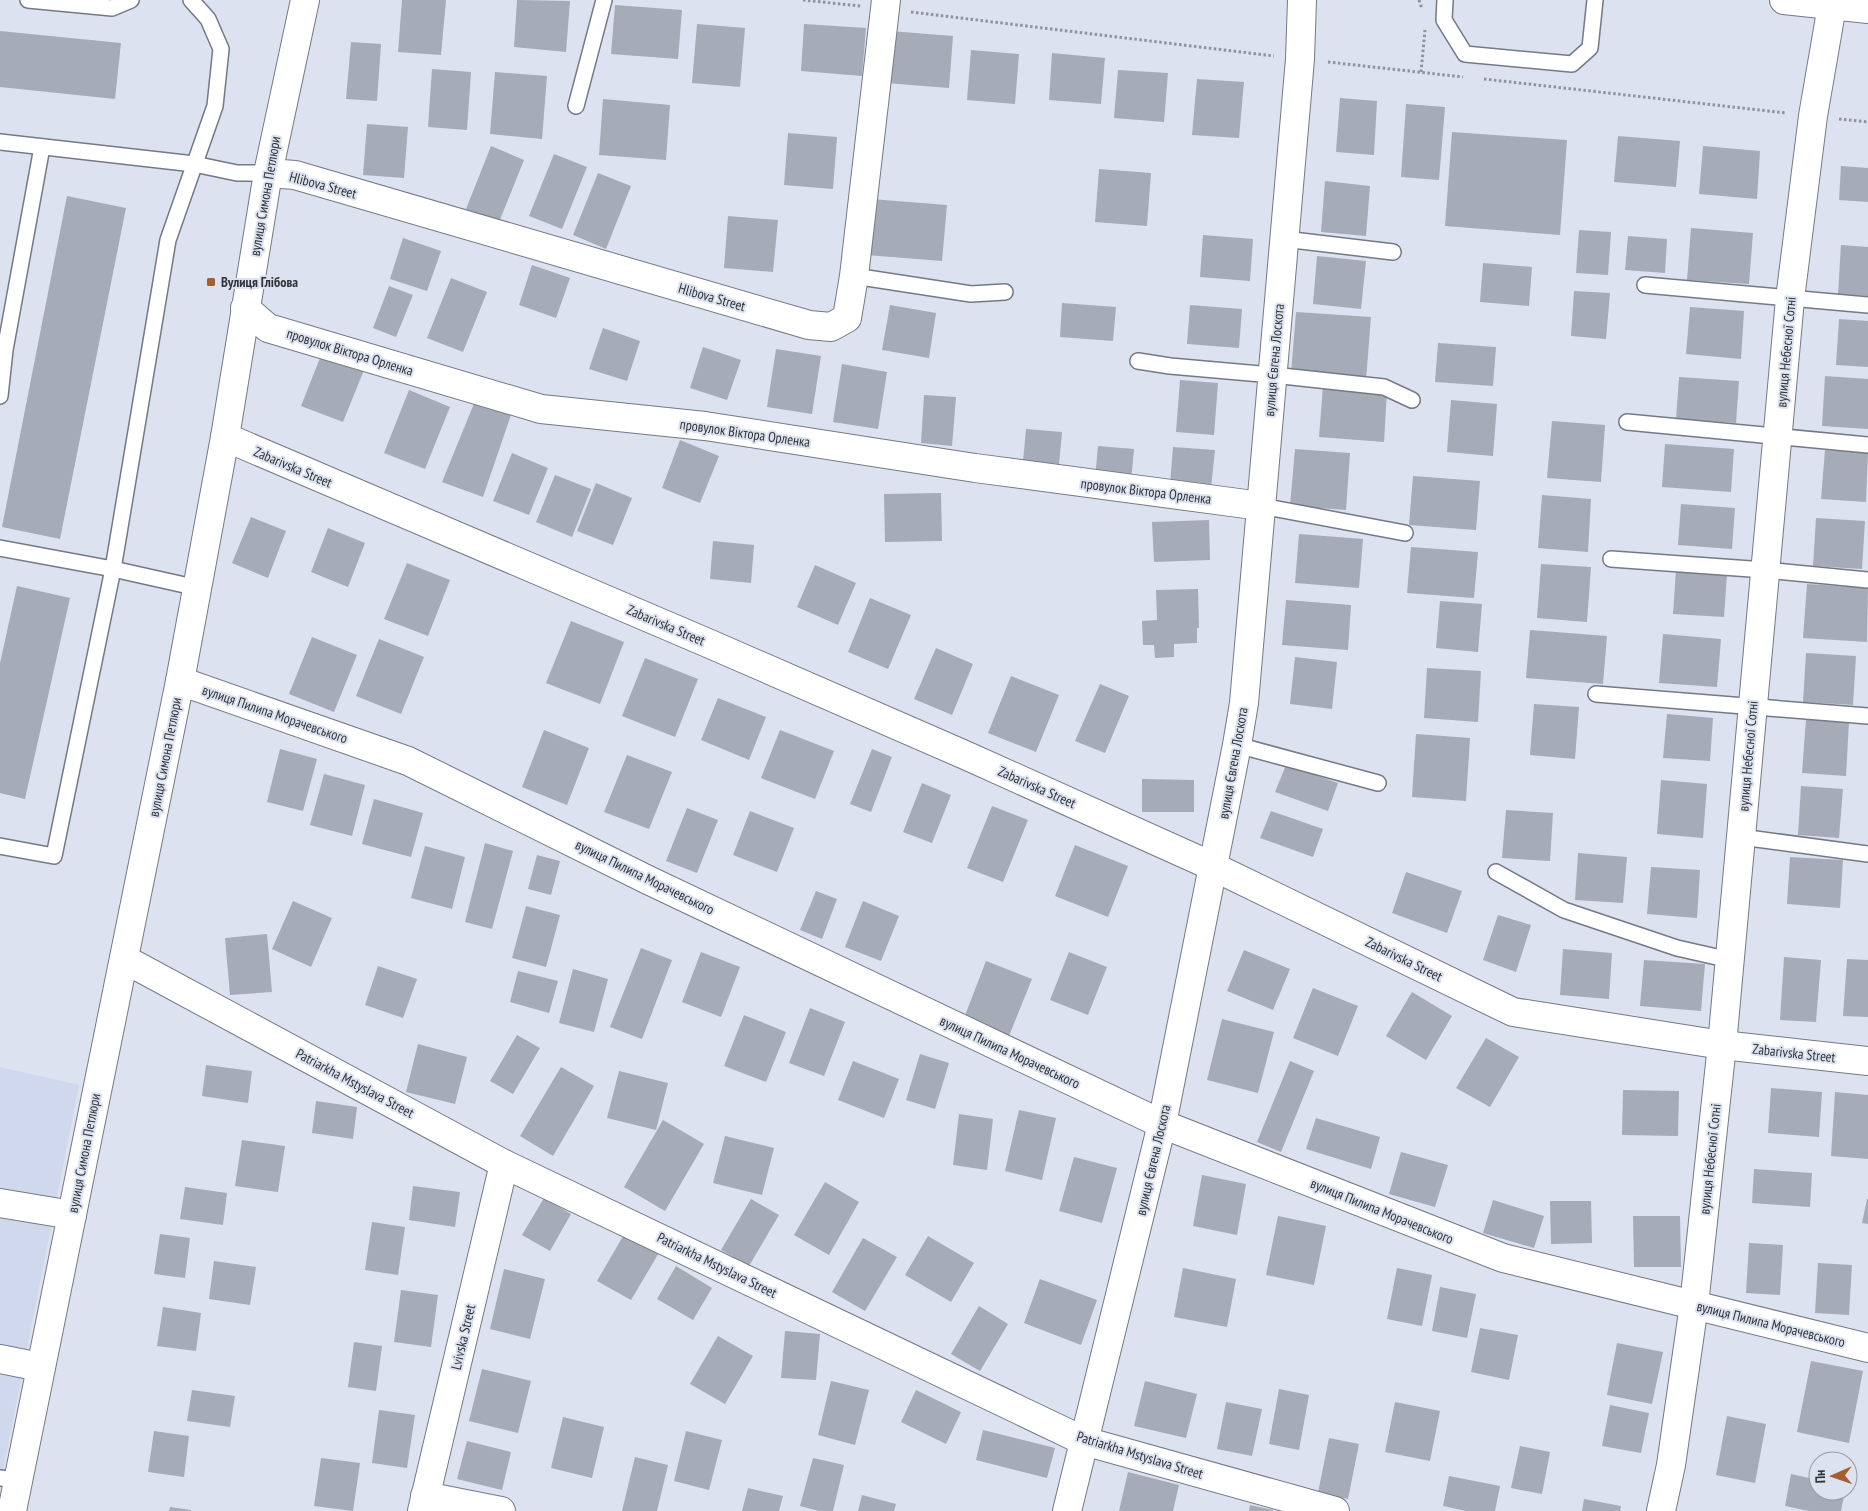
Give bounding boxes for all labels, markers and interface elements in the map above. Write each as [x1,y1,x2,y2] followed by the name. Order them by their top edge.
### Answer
[246,135,284,257] street label: вулиця Симона Петлюри
[287,167,359,203] street label: Hlibova Street
[221,273,298,291] place label: Вулиця Глібова
[205,276,217,288] marker: Вулиця Глібова
[676,279,748,315] street label: Hlibova Street
[1772,296,1800,408] street label: вулиця Небесної Сотні
[1260,303,1288,417] street label: вулиця Євгена Лоскота
[285,324,415,380] street label: провулок Віктора Орленка
[679,415,811,451] street label: провулок Віктора Орленка
[251,442,335,492] street label: Zabarivska Street
[1080,474,1212,508] street label: провулок Віктора Орленка
[624,600,708,650] street label: Zabarivska Street
[200,681,350,747] street label: вулиця Пилипа Морачевського
[145,696,185,818] street label: вулиця Симона Петлюри
[1734,700,1762,812] street label: вулиця Небесної Сотні
[1214,706,1252,820] street label: вулиця Євгена Лоскота
[995,762,1079,812] street label: Zabarivska Street
[573,836,717,918] street label: вулиця Пилипа Морачевського
[1363,933,1445,985] street label: Zabarivska Street
[937,1012,1083,1092] street label: вулиця Пилипа Морачевського
[1752,1040,1836,1066] street label: Zabarivska Street
[293,1044,417,1122] street label: Patriarkha Mstyslava Street
[64,1092,104,1214] street label: вулиця Симона Петлюри
[1132,1103,1174,1217] street label: вулиця Євгена Лоскота
[1695,1103,1725,1215] street label: вулиця Небесної Сотні
[1308,1174,1456,1248] street label: вулиця Пилипа Морачевського
[654,1228,780,1302] street label: Patriarkha Mstyslava Street
[1695,1297,1847,1351] street label: вулиця Пилипа Морачевського
[447,1303,479,1371] street label: Lvivska Street
[1075,1427,1205,1483] street label: Patriarkha Mstyslava Street
[1808,1451,1858,1501] north arrow
[1811,1469,1829,1484] text: Пн

